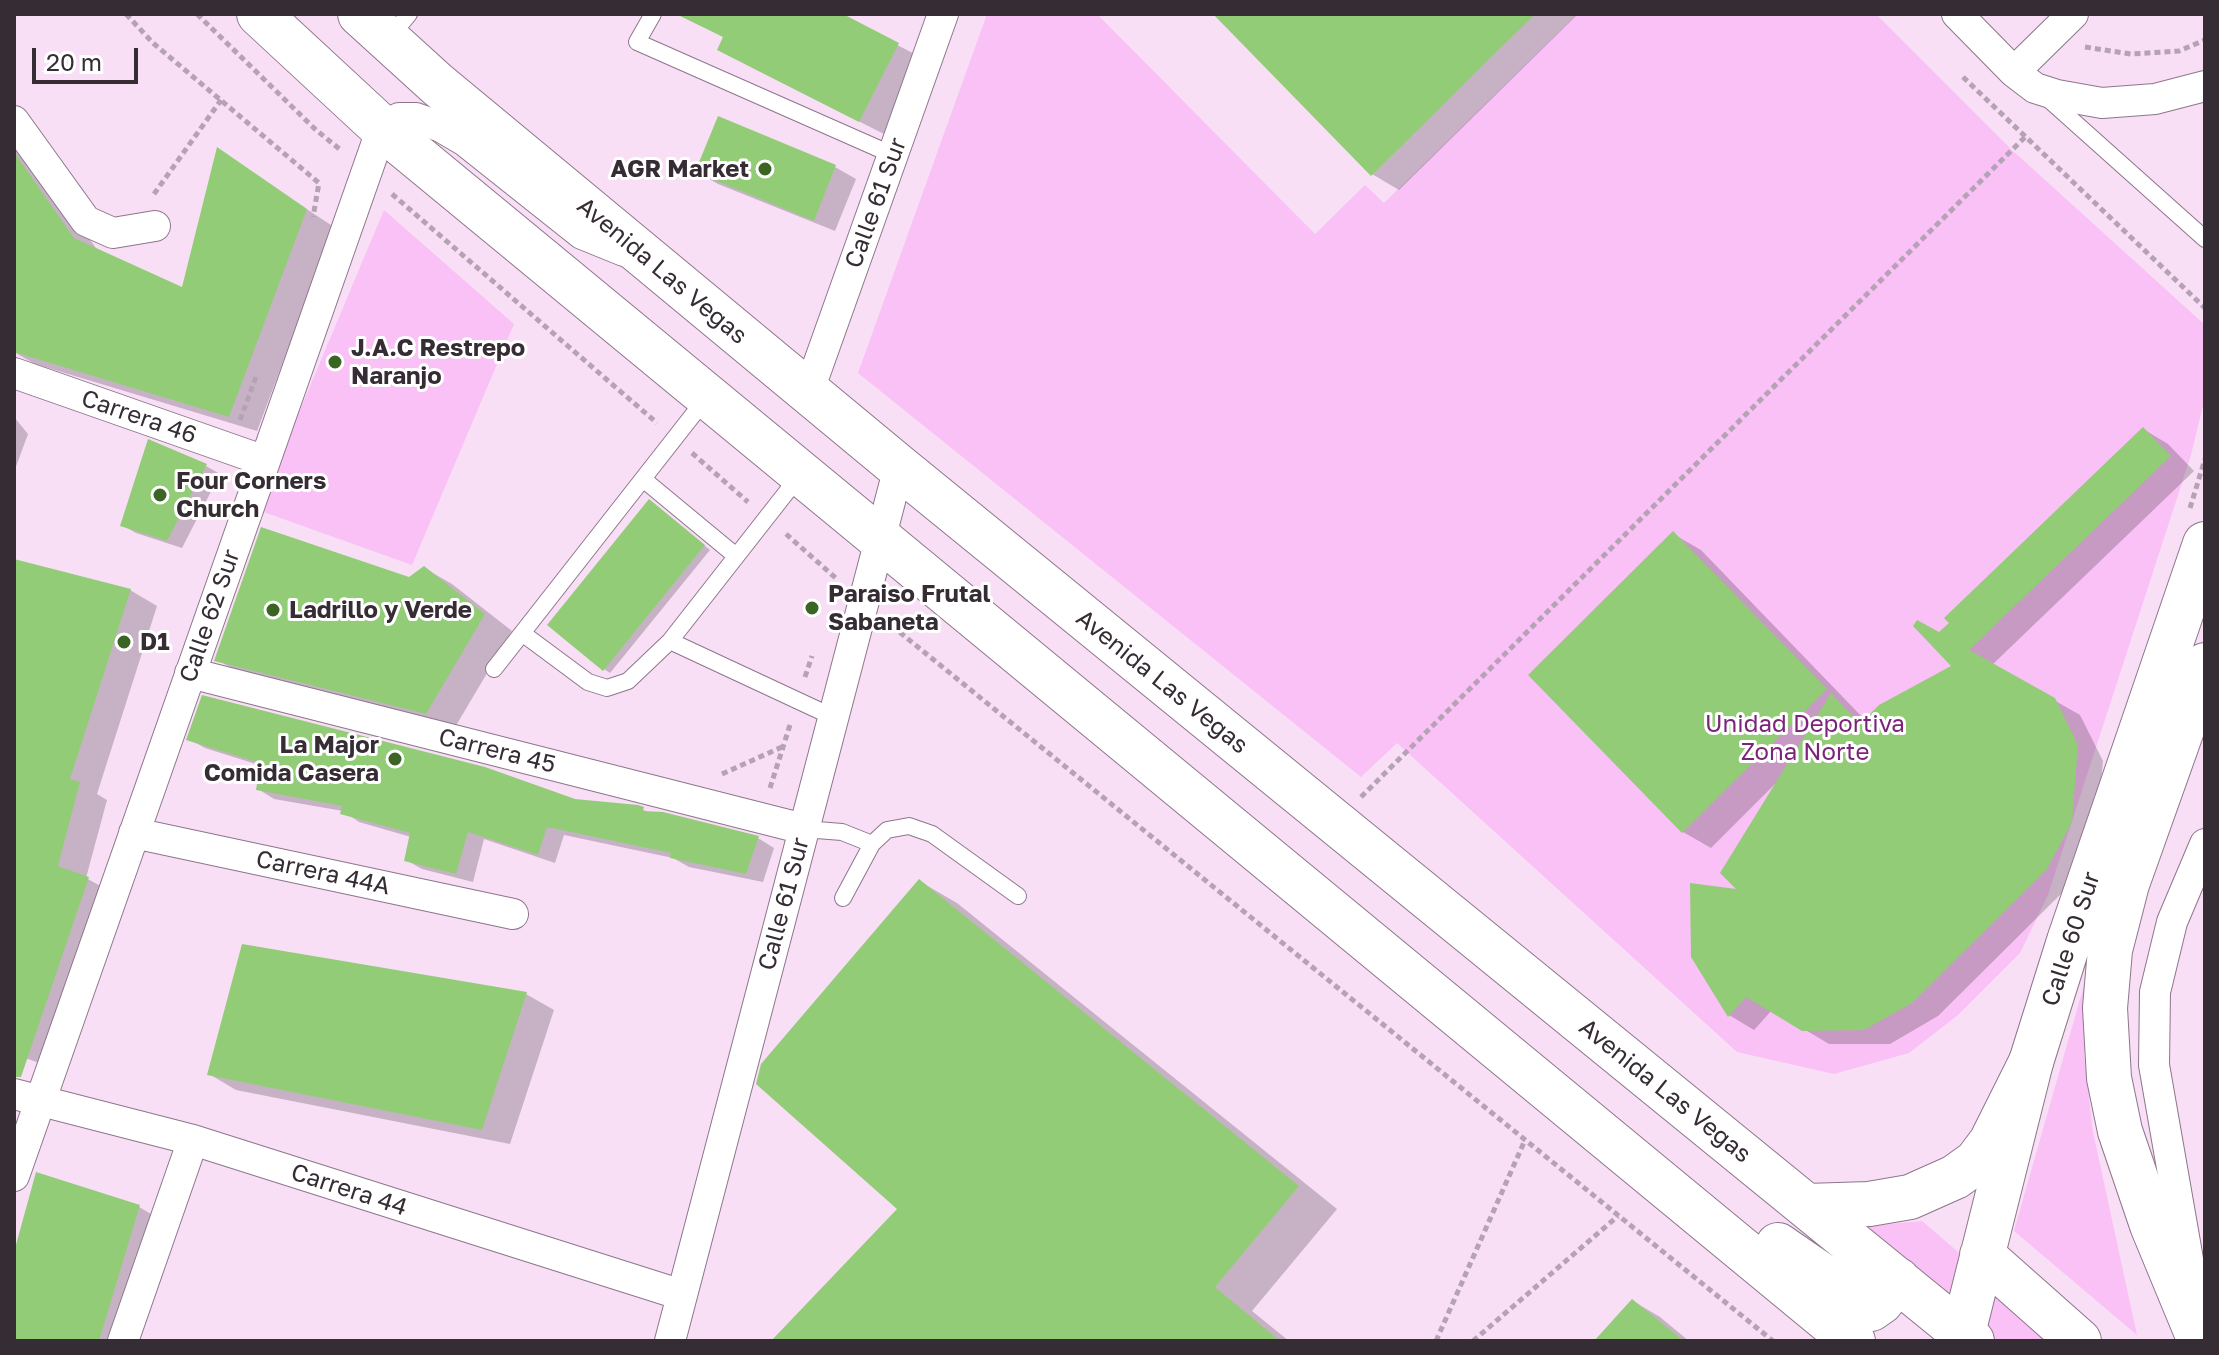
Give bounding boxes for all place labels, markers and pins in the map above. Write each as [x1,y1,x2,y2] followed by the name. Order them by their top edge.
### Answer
[610,155,749,183] place label: AGR Market
[756,160,774,178] marker: AGR Market
[351,334,525,390] place label: J.A.C Restrepo Naranjo
[326,353,344,371] marker: J.A.C Restrepo Naranjo
[176,467,326,523] place label: Four Corners Church
[151,486,169,504] marker: Four Corners Church
[828,580,990,636] place label: Paraiso Frutal Sabaneta
[289,596,472,624] place label: Ladrillo y Verde
[803,599,821,617] marker: Paraiso Frutal Sabaneta
[264,601,282,619] marker: Ladrillo y Verde
[140,628,170,656] place label: D1
[115,633,133,651] marker: D1
[204,731,379,787] place label: La Major Comida Casera
[386,750,404,768] marker: La Major Comida Casera

